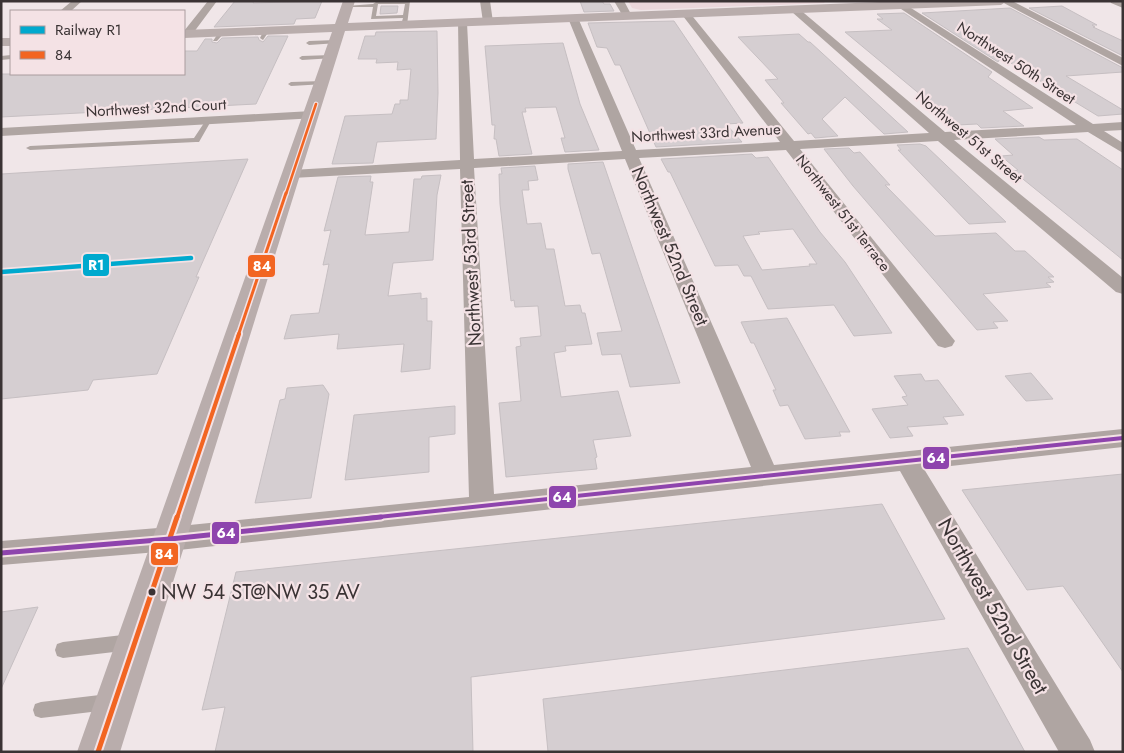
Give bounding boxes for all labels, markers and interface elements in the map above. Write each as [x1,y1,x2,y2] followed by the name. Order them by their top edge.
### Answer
[10,10,185,75] legend
[952,16,1080,110] street label: Northwest 50th Street
[55,19,122,41] text: Railway R1
[55,44,72,66] text: 84
[911,86,1027,189] street label: Northwest 51st Street
[85,93,227,123] street label: Northwest 32nd Court
[631,118,781,148] street label: Northwest 33rd Avenue
[790,150,896,276] street label: Northwest 51st Terrace
[625,163,715,330] street label: Northwest 52nd Street
[454,178,488,347] street label: Northwest 53rd Street
[82,253,110,277] line badge: R1
[247,254,276,278] line badge: 84
[88,255,104,275] text: R1
[253,256,271,276] text: 84
[922,446,950,470] line badge: 64
[926,448,946,468] text: 64
[548,485,577,509] line badge: 64
[552,487,572,507] text: 64
[930,512,1056,700] street label: Northwest 52nd Street
[211,521,240,545] line badge: 64
[216,523,236,543] text: 64
[150,542,179,566] line badge: 84
[155,544,173,564] text: 84
[161,578,361,607] place label: NW 54 ST@NW 35 AV
[147,587,157,597] marker: NW 54 ST@NW 35 AV

